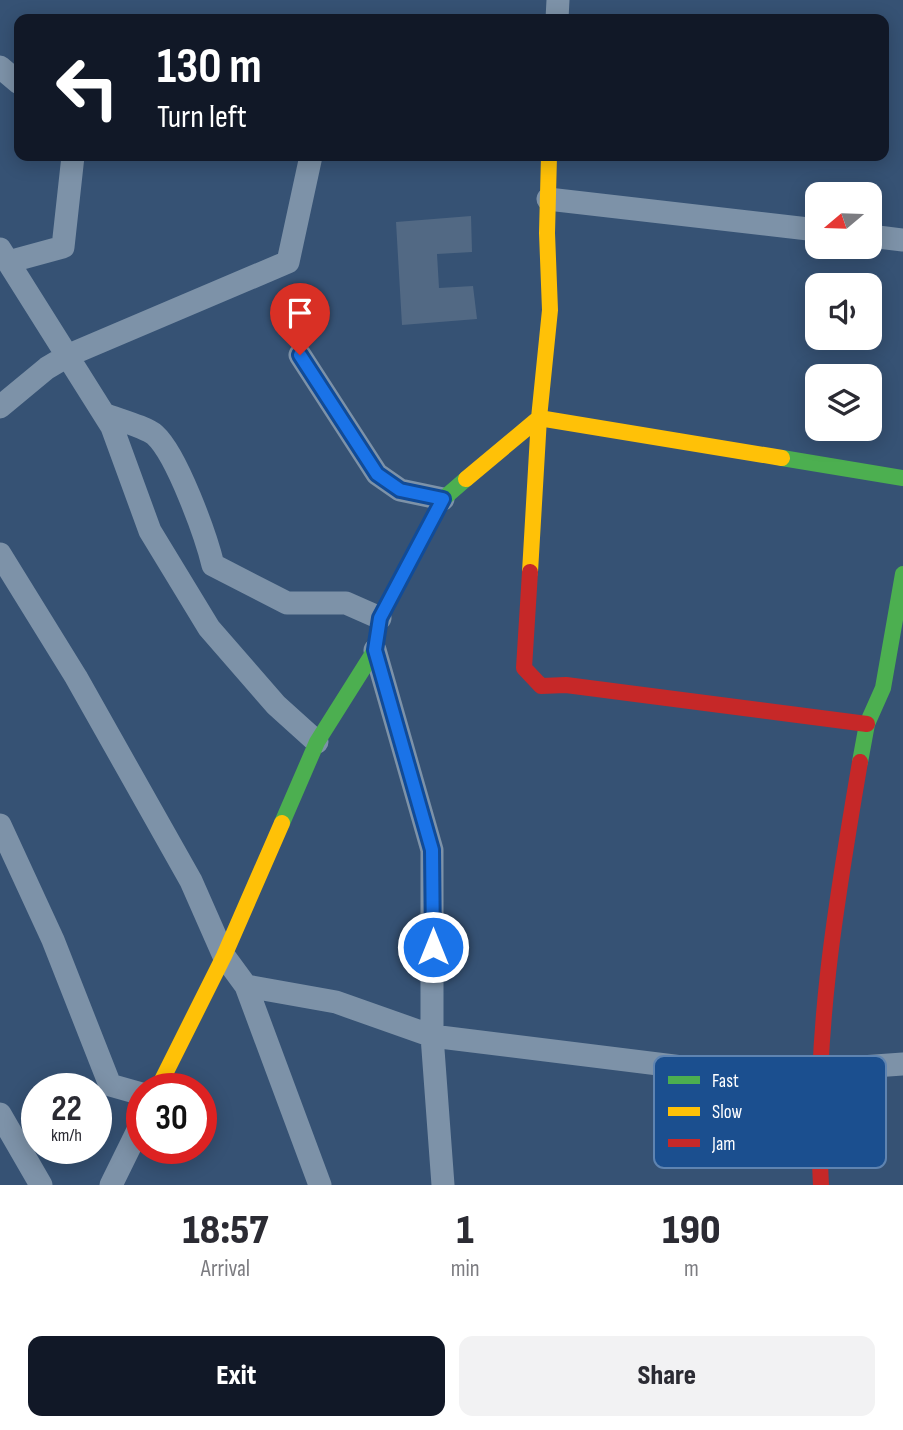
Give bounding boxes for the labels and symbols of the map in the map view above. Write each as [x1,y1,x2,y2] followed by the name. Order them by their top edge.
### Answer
[805,182,882,259] north arrow
[270,283,330,355] pin
[396,910,470,984] position arrow
[654,1056,886,1168] legend
[712,1070,739,1093] text: Fast
[126,1073,217,1164] speed limit sign: 30
[712,1101,742,1124] text: Slow
[711,1133,735,1156] text: Jam

